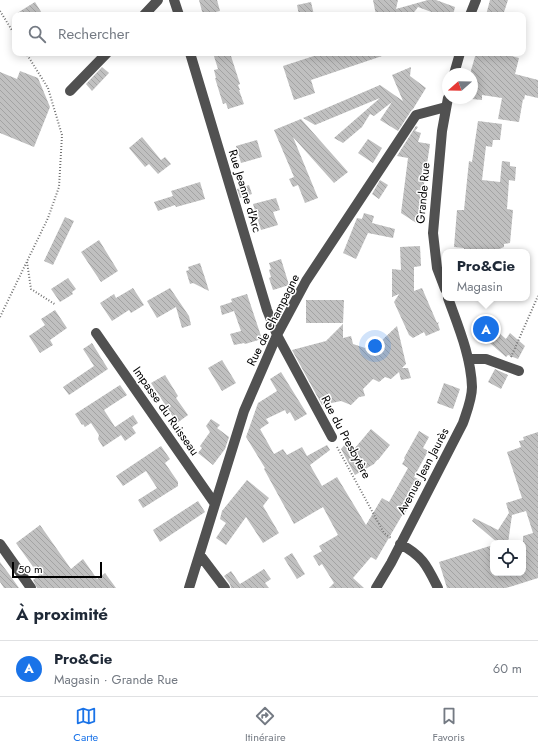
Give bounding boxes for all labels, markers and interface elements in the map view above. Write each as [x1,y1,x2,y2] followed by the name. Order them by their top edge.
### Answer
[12,12,526,56] search box
[26,23,48,45] icon: search
[58,23,130,45] text: Rechercher
[442,68,478,104] north arrow
[224,147,266,235] street label: Rue Jeanne d'Arc
[411,162,435,224] street label: Grande Rue
[442,249,530,301] popup
[457,255,515,277] text: Pro&Cie
[242,271,304,369] street label: Rue de Champagne
[457,277,503,296] text: Magasin
[473,314,499,344] pin: A
[365,336,385,356] your location
[128,363,204,459] street label: Impasse du Ruisseau
[316,392,376,482] street label: Rue du Presbytère
[393,424,453,517] street label: Avenue Jean Jaurès
[490,540,526,576] map controls
[490,540,526,576] button: locate
[12,560,102,579] scale bar
[18,561,43,577] text: 50 m
[16,602,108,626] text: À proximité
[54,648,112,670] text: Pro&Cie
[24,659,34,678] text: A
[493,659,522,678] text: 60 m
[54,670,178,689] text: Magasin · Grande Rue
[73,705,98,745] tab: Carte
[245,705,286,745] tab: Itinéraire
[432,705,465,745] tab: Favoris

